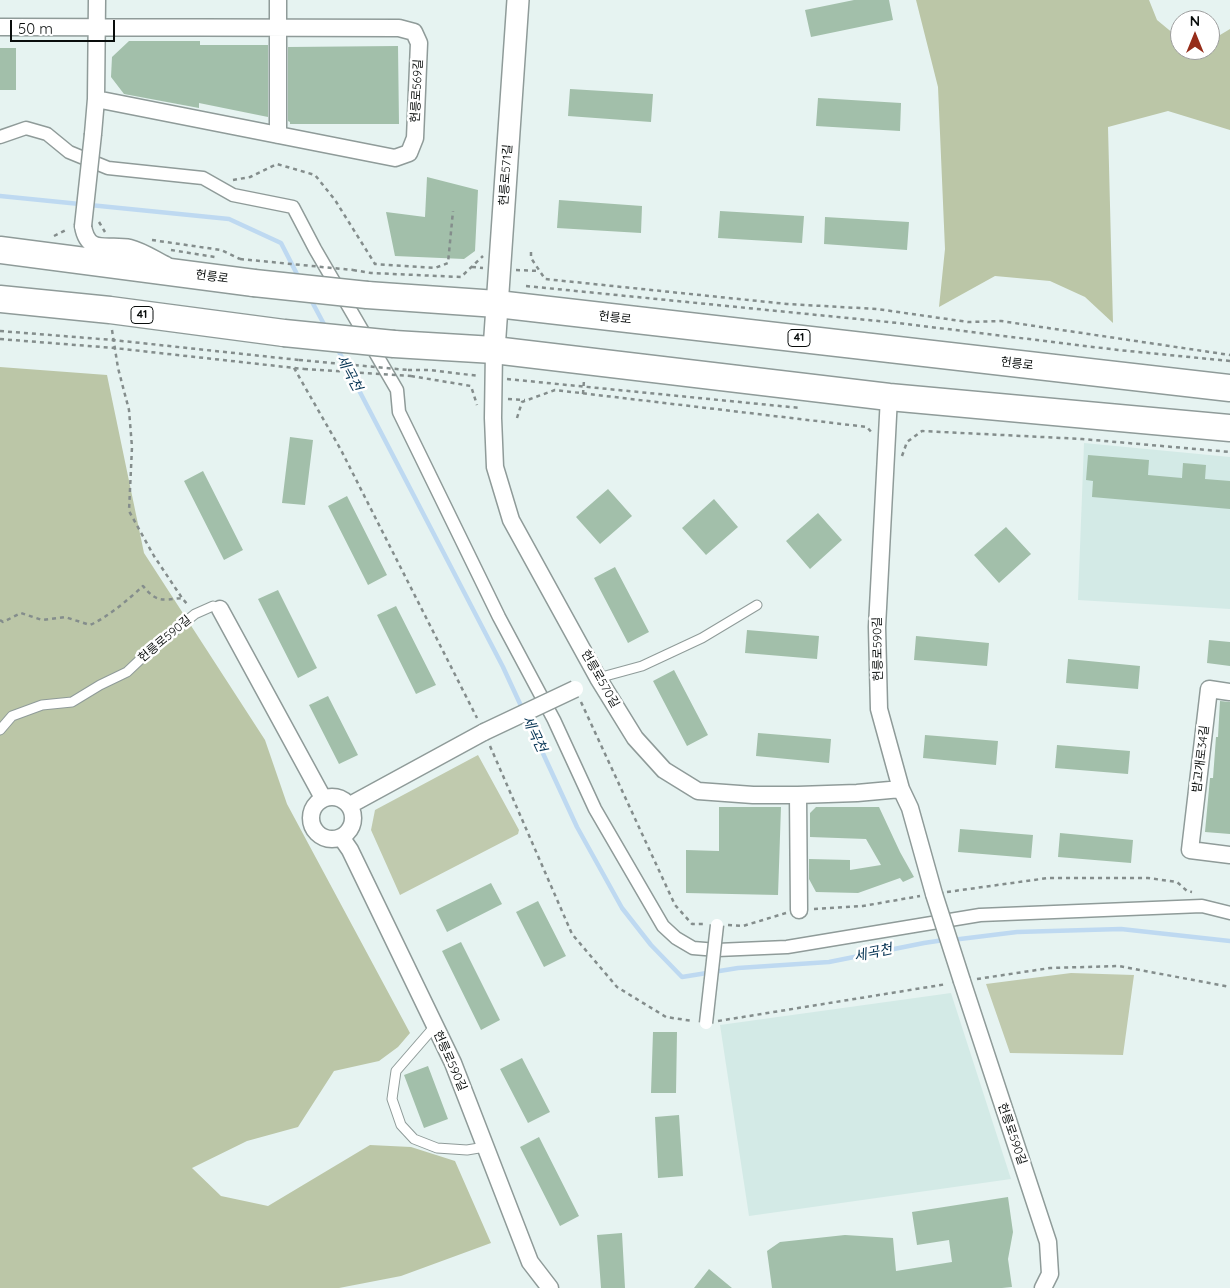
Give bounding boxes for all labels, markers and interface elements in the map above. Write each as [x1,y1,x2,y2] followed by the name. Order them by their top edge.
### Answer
[12,10,118,42] scale bar
[1170,10,1220,60] north arrow
[1190,12,1200,30] text: N
[18,19,53,38] text: 50 m
[408,59,426,123] street label: 헌릉로569길
[497,144,515,206] street label: 헌릉로571길
[195,268,229,286] street label: 헌릉로
[131,306,153,324] road number: 41
[598,309,632,327] street label: 헌릉로
[788,329,810,346] road number: 41
[333,352,365,394] water label: 세곡천
[1000,355,1034,373] street label: 헌릉로
[136,613,194,665] street label: 헌릉로590길
[870,617,886,681] street label: 헌릉로590길
[578,648,622,710] street label: 헌릉로570길
[518,713,550,755] water label: 세곡천
[1190,724,1212,794] street label: 밤고개로34길
[852,941,894,965] water label: 세곡천
[430,1029,470,1093] street label: 헌릉로590길
[995,1101,1029,1167] street label: 헌릉로590길

